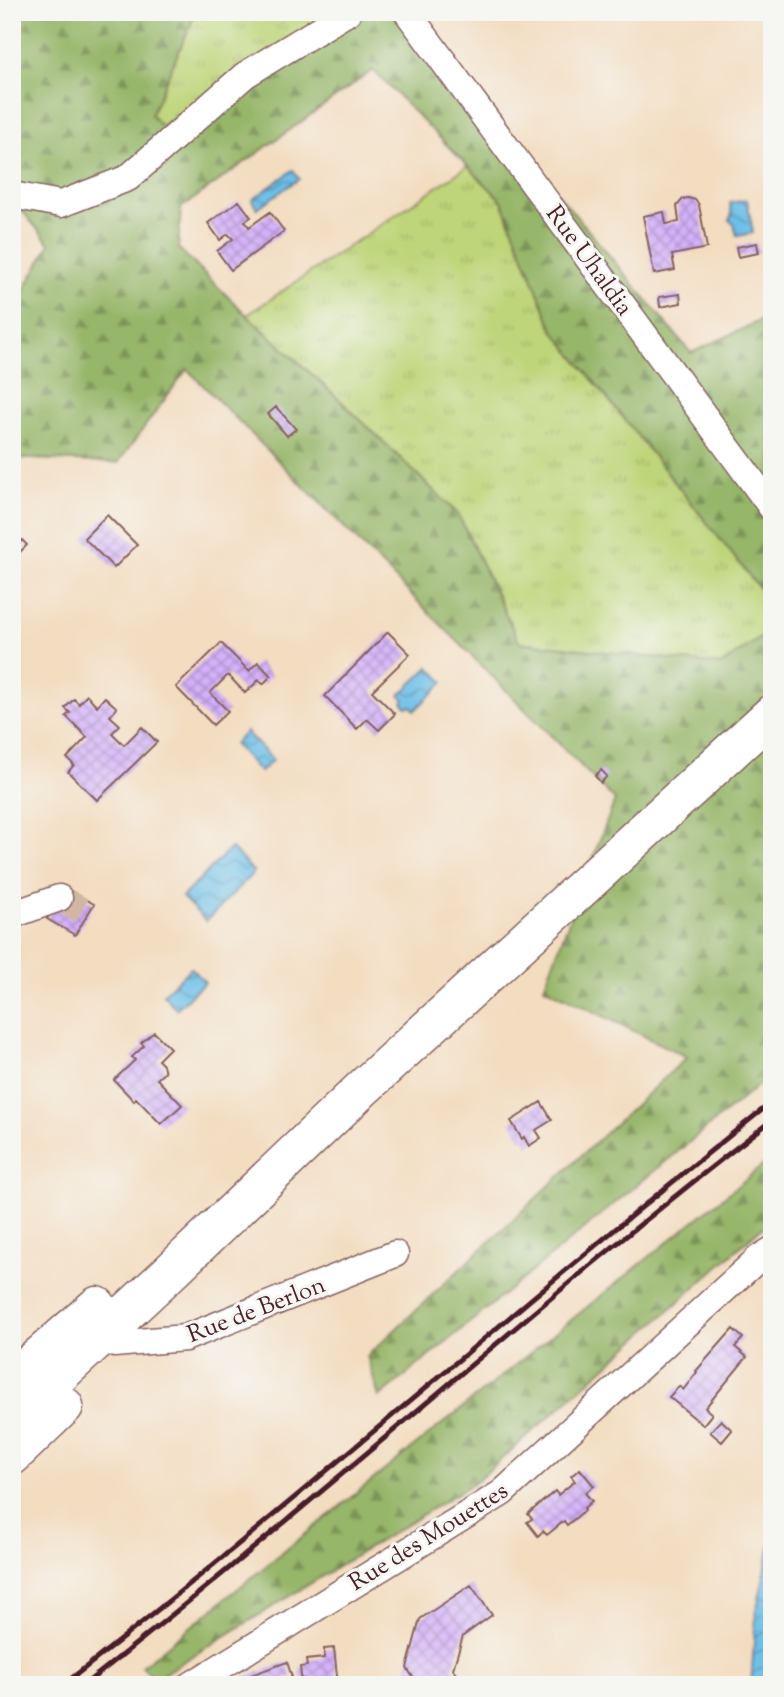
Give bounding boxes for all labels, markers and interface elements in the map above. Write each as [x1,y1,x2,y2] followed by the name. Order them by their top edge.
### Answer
[537,199,640,323] street label: Rue Uhaldia
[183,1269,331,1353] street label: Rue de Berlon
[343,1475,515,1600] street label: Rue des Mouettes

